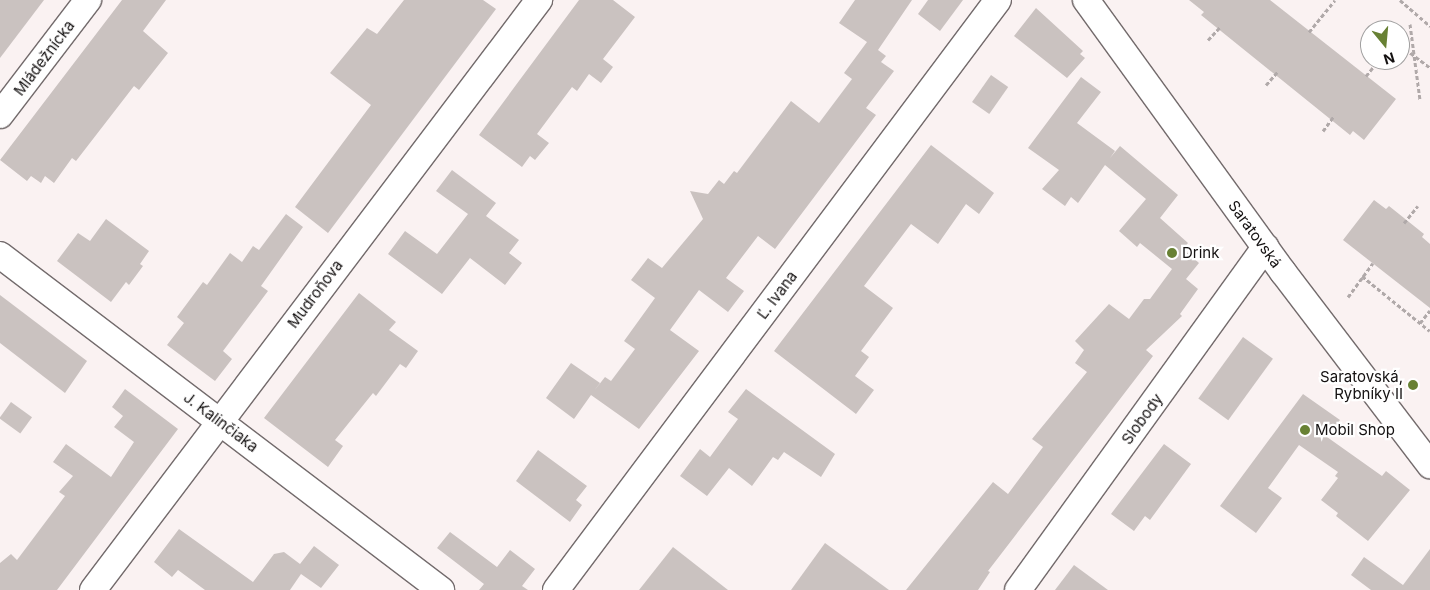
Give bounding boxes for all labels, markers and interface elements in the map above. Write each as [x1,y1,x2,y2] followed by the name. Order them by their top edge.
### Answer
[10,17,78,99] street label: Mládežnícka
[1360,20,1410,70] north arrow
[1382,49,1397,69] text: N
[1225,197,1285,271] street label: Saratovská
[1182,244,1219,262] place label: Drink
[1166,247,1178,259] marker: Drink
[284,257,346,331] street label: Mudroňova
[753,268,801,322] street label: Ľ. Ivana
[1320,367,1403,402] place label: Saratovská, Rybníky II
[1407,379,1419,391] marker: Saratovská, Rybníky II
[180,388,262,456] street label: J. Kalinčiaka
[1118,390,1166,448] street label: Slobody
[1315,421,1395,439] place label: Mobil Shop
[1299,424,1311,436] marker: Mobil Shop

